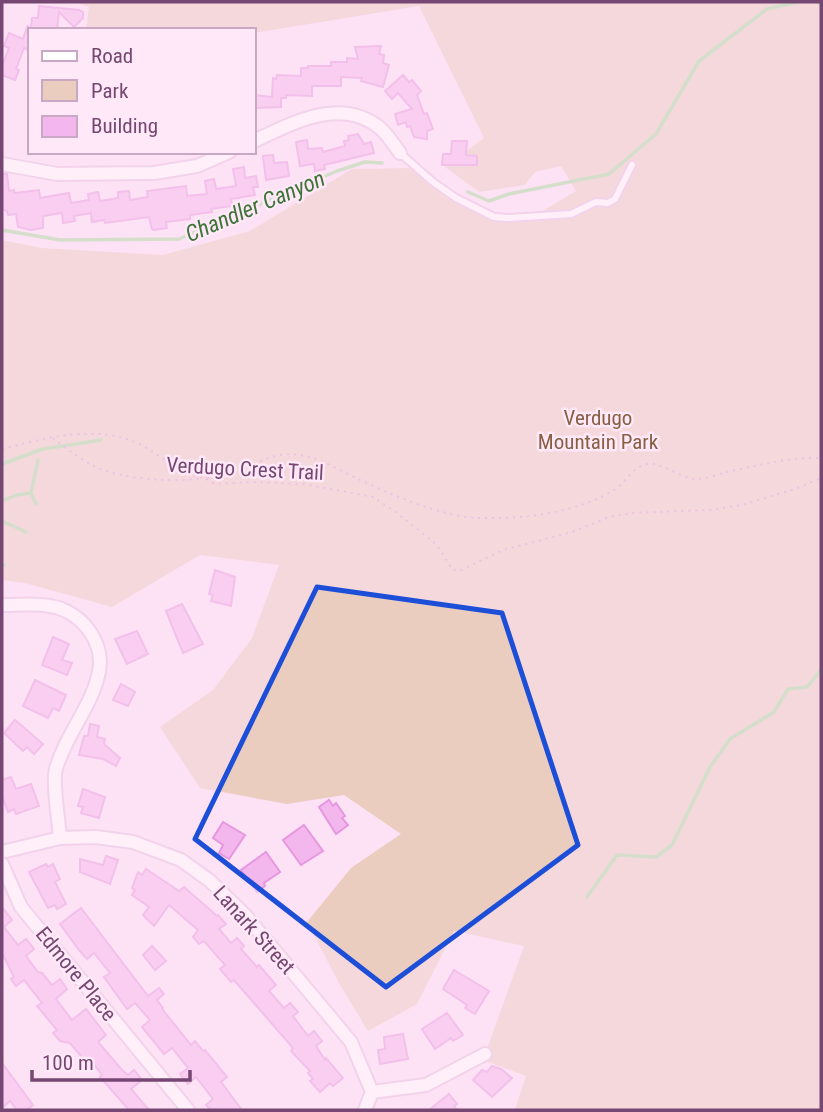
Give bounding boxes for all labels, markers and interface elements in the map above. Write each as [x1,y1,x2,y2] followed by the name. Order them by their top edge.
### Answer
[28,28,256,154] legend
[91,44,133,68] text: Road
[91,79,129,103] text: Park
[91,114,158,138] text: Building
[181,165,329,248] water label: Chandler Canyon
[538,406,659,454] park label: Verdugo Mountain Park
[166,453,324,485] street label: Verdugo Crest Trail
[208,881,300,979] street label: Lanark Street
[31,922,121,1026] street label: Edmore Place
[32,1038,189,1082] scale bar
[42,1051,94,1075] text: 100 m

